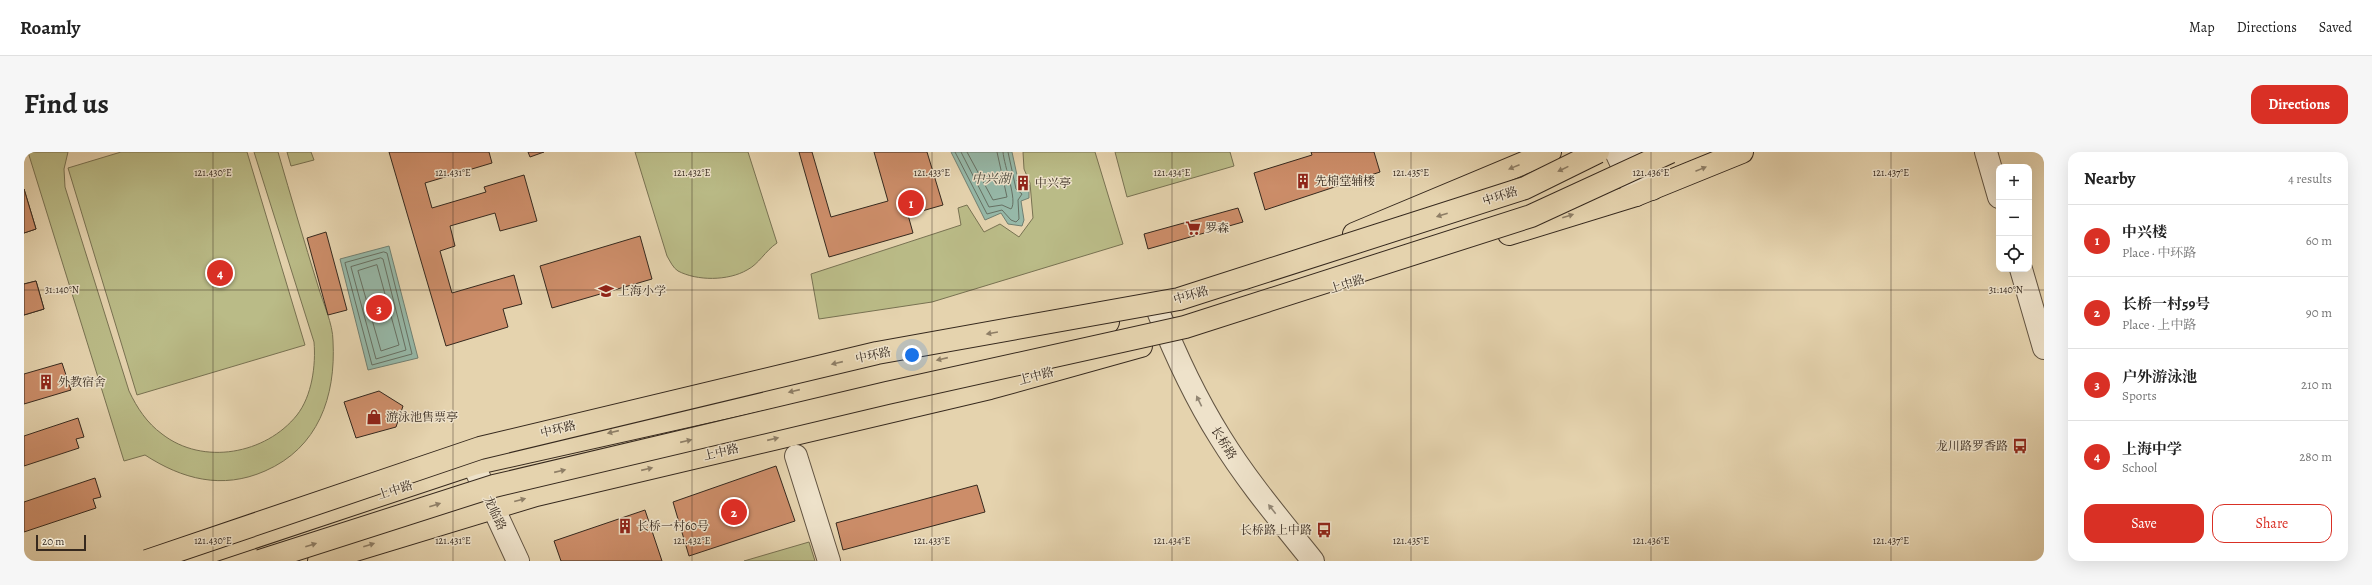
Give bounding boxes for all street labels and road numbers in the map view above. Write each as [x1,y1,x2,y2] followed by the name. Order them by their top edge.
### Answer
[1480,183,1520,209] street label: 中环路
[1327,271,1367,297] street label: 上中路
[1171,282,1211,308] street label: 中环路
[854,343,892,367] street label: 中环路
[1017,364,1055,388] street label: 上中路
[539,417,577,441] street label: 中环路
[1208,423,1240,463] street label: 长桥路
[702,440,740,464] street label: 上中路
[375,477,415,503] street label: 上中路
[480,493,510,533] street label: 龙临路

